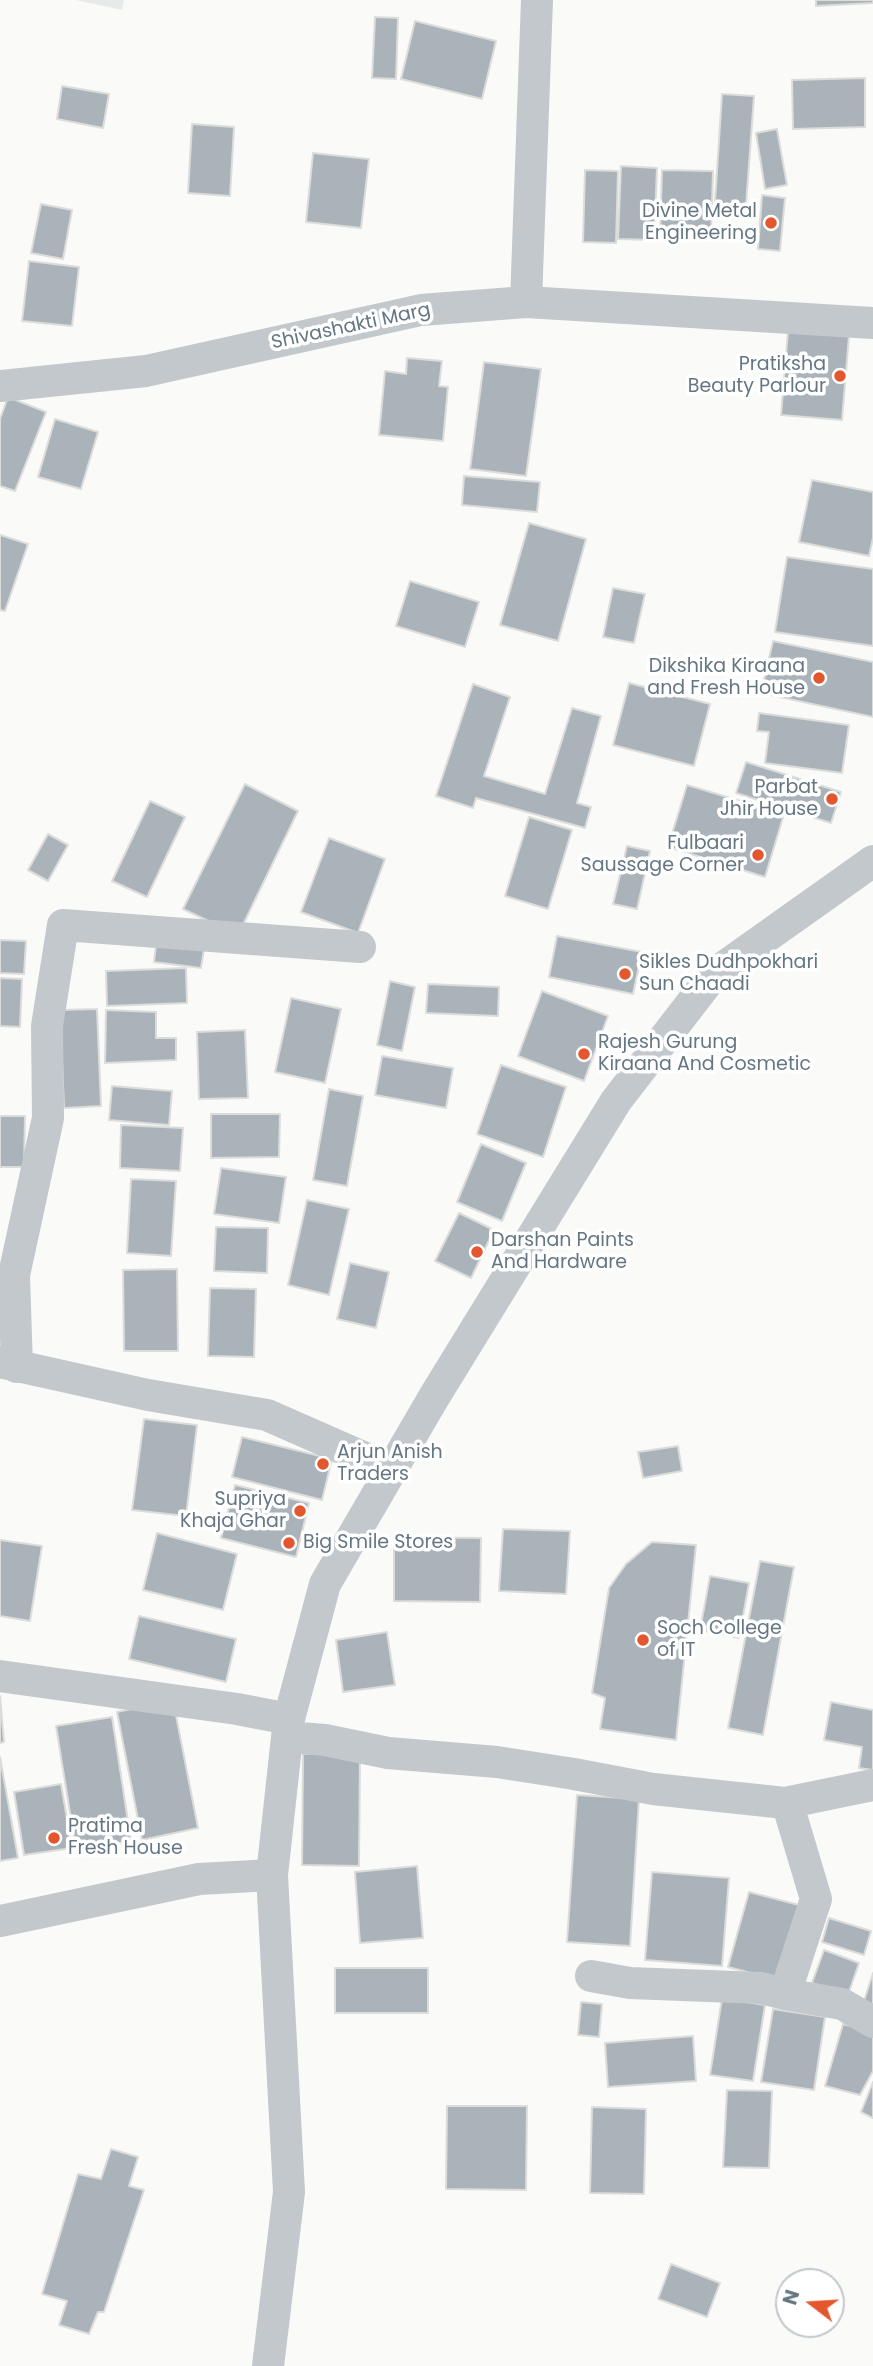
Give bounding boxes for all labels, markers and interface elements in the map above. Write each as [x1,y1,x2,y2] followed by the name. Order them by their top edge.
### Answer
[642,201,757,245] place label: Divine Metal Engineering
[763,215,779,231] marker: Divine Metal Engineering
[269,299,433,355] street label: Shivashakti Marg
[688,354,826,398] place label: Pratiksha Beauty Parlour
[832,368,848,384] marker: Pratiksha Beauty Parlour
[647,656,805,700] place label: Dikshika Kiraana and Fresh House
[811,670,827,686] marker: Dikshika Kiraana and Fresh House
[720,777,818,821] place label: Parbat Jhir House
[824,791,840,807] marker: Parbat Jhir House
[581,833,744,877] place label: Fulbaari Saussage Corner
[750,847,766,863] marker: Fulbaari Saussage Corner
[639,952,818,996] place label: Sikles Dudhpokhari Sun Chaadi
[617,966,633,982] marker: Sikles Dudhpokhari Sun Chaadi
[598,1032,811,1076] place label: Rajesh Gurung Kiraana And Cosmetic
[576,1046,592,1062] marker: Rajesh Gurung Kiraana And Cosmetic
[491,1230,634,1274] place label: Darshan Paints And Hardware
[469,1244,485,1260] marker: Darshan Paints And Hardware
[337,1442,443,1486] place label: Arjun Anish Traders
[315,1456,331,1472] marker: Arjun Anish Traders
[180,1489,286,1533] place label: Supriya Khaja Ghar
[292,1503,308,1519] marker: Supriya Khaja Ghar
[303,1532,453,1554] place label: Big Smile Stores
[281,1535,297,1551] marker: Big Smile Stores
[657,1618,782,1662] place label: Soch College of IT
[635,1632,651,1648] marker: Soch College of IT
[68,1816,183,1860] place label: Pratima Fresh House
[46,1830,62,1846] marker: Pratima Fresh House
[775,2268,845,2338] north arrow
[776,2287,806,2308] text: N

